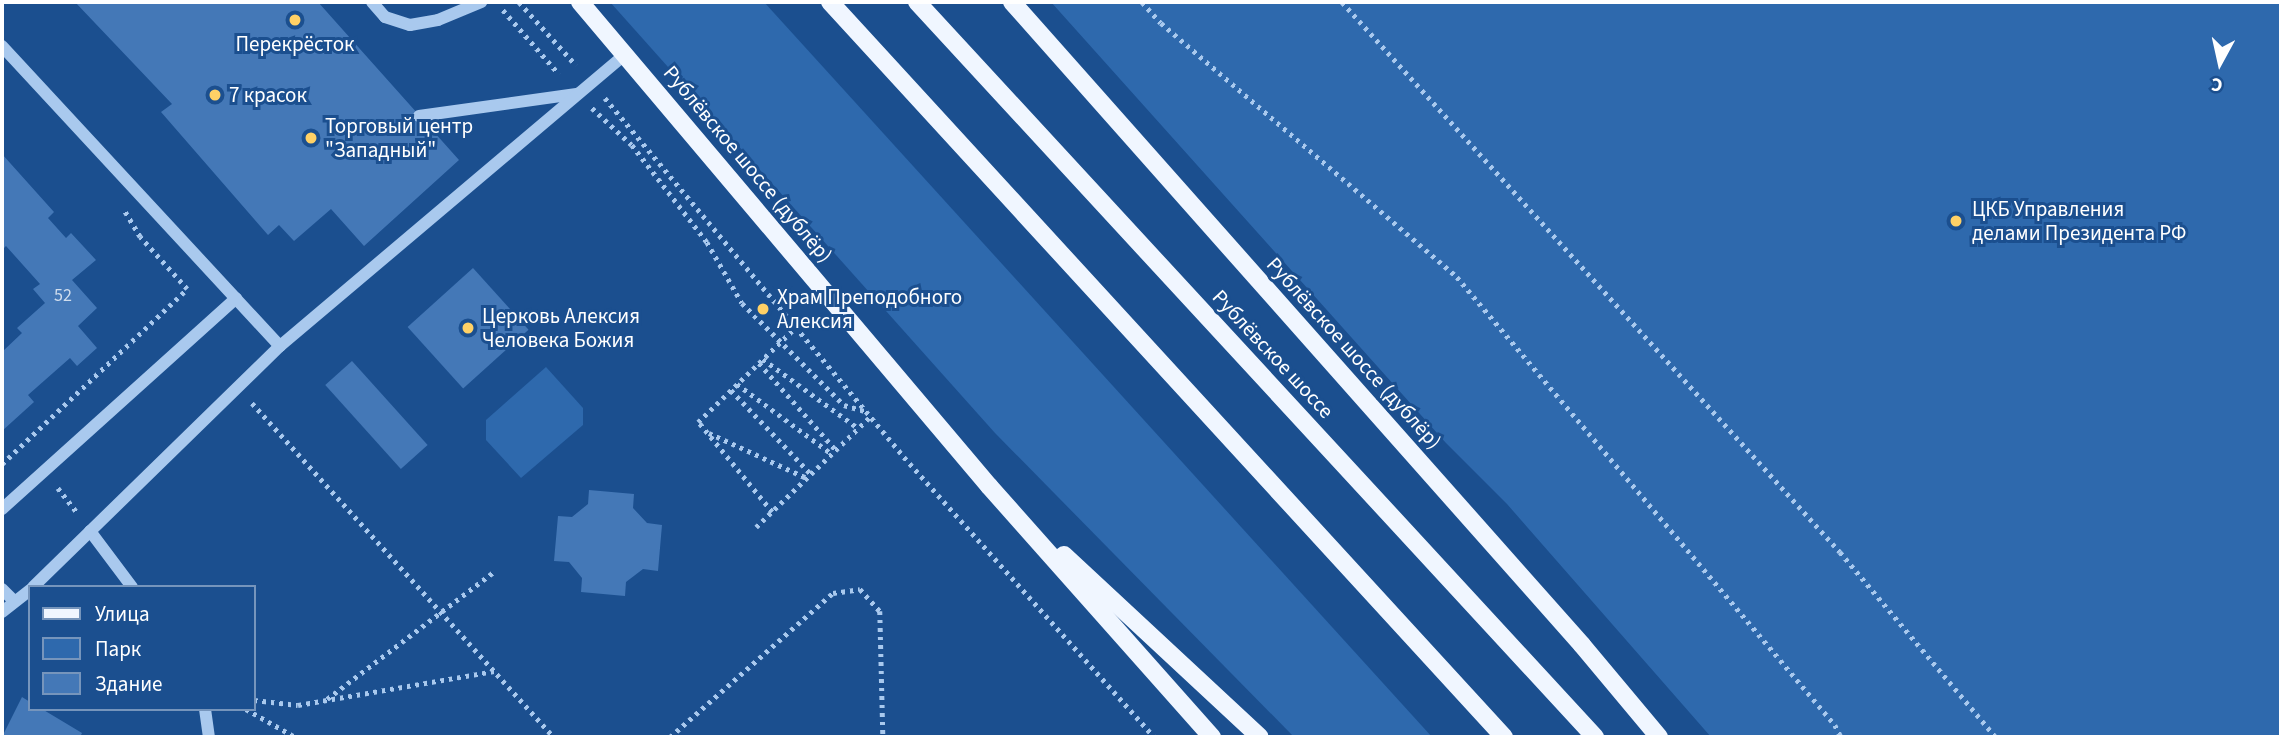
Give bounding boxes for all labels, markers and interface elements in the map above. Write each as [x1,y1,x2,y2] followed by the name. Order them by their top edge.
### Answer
[287,12,303,28] marker: Перекрёсток
[2185,28,2255,98] north arrow
[235,31,355,57] place label: Перекрёсток
[658,60,838,268] street label: Рублёвское шоссе (дублёр)
[2210,70,2224,98] text: С
[229,82,307,108] place label: 7 красок
[207,87,223,103] marker: 7 красок
[325,113,473,163] place label: Торговый центр "Западный"
[303,130,319,146] marker: Торговый центр "Западный"
[1972,196,2186,246] place label: ЦКБ Управления делами Президента РФ
[1946,211,1966,231] marker: ЦКБ Управления делами Президента РФ
[1261,252,1447,454] street label: Рублёвское шоссе (дублёр)
[777,284,962,334] place label: Храм Преподобного Алексия
[54,285,72,307] house number: 52
[1207,285,1339,423] street label: Рублёвское шоссе
[755,301,771,317] marker: Храм Преподобного Алексия
[482,303,640,353] place label: Церковь Алексия Человека Божия
[460,320,476,336] marker: Церковь Алексия Человека Божия
[28,585,256,711] legend
[95,599,150,629] text: Улица
[95,634,141,664] text: Парк
[95,669,163,699] text: Здание

